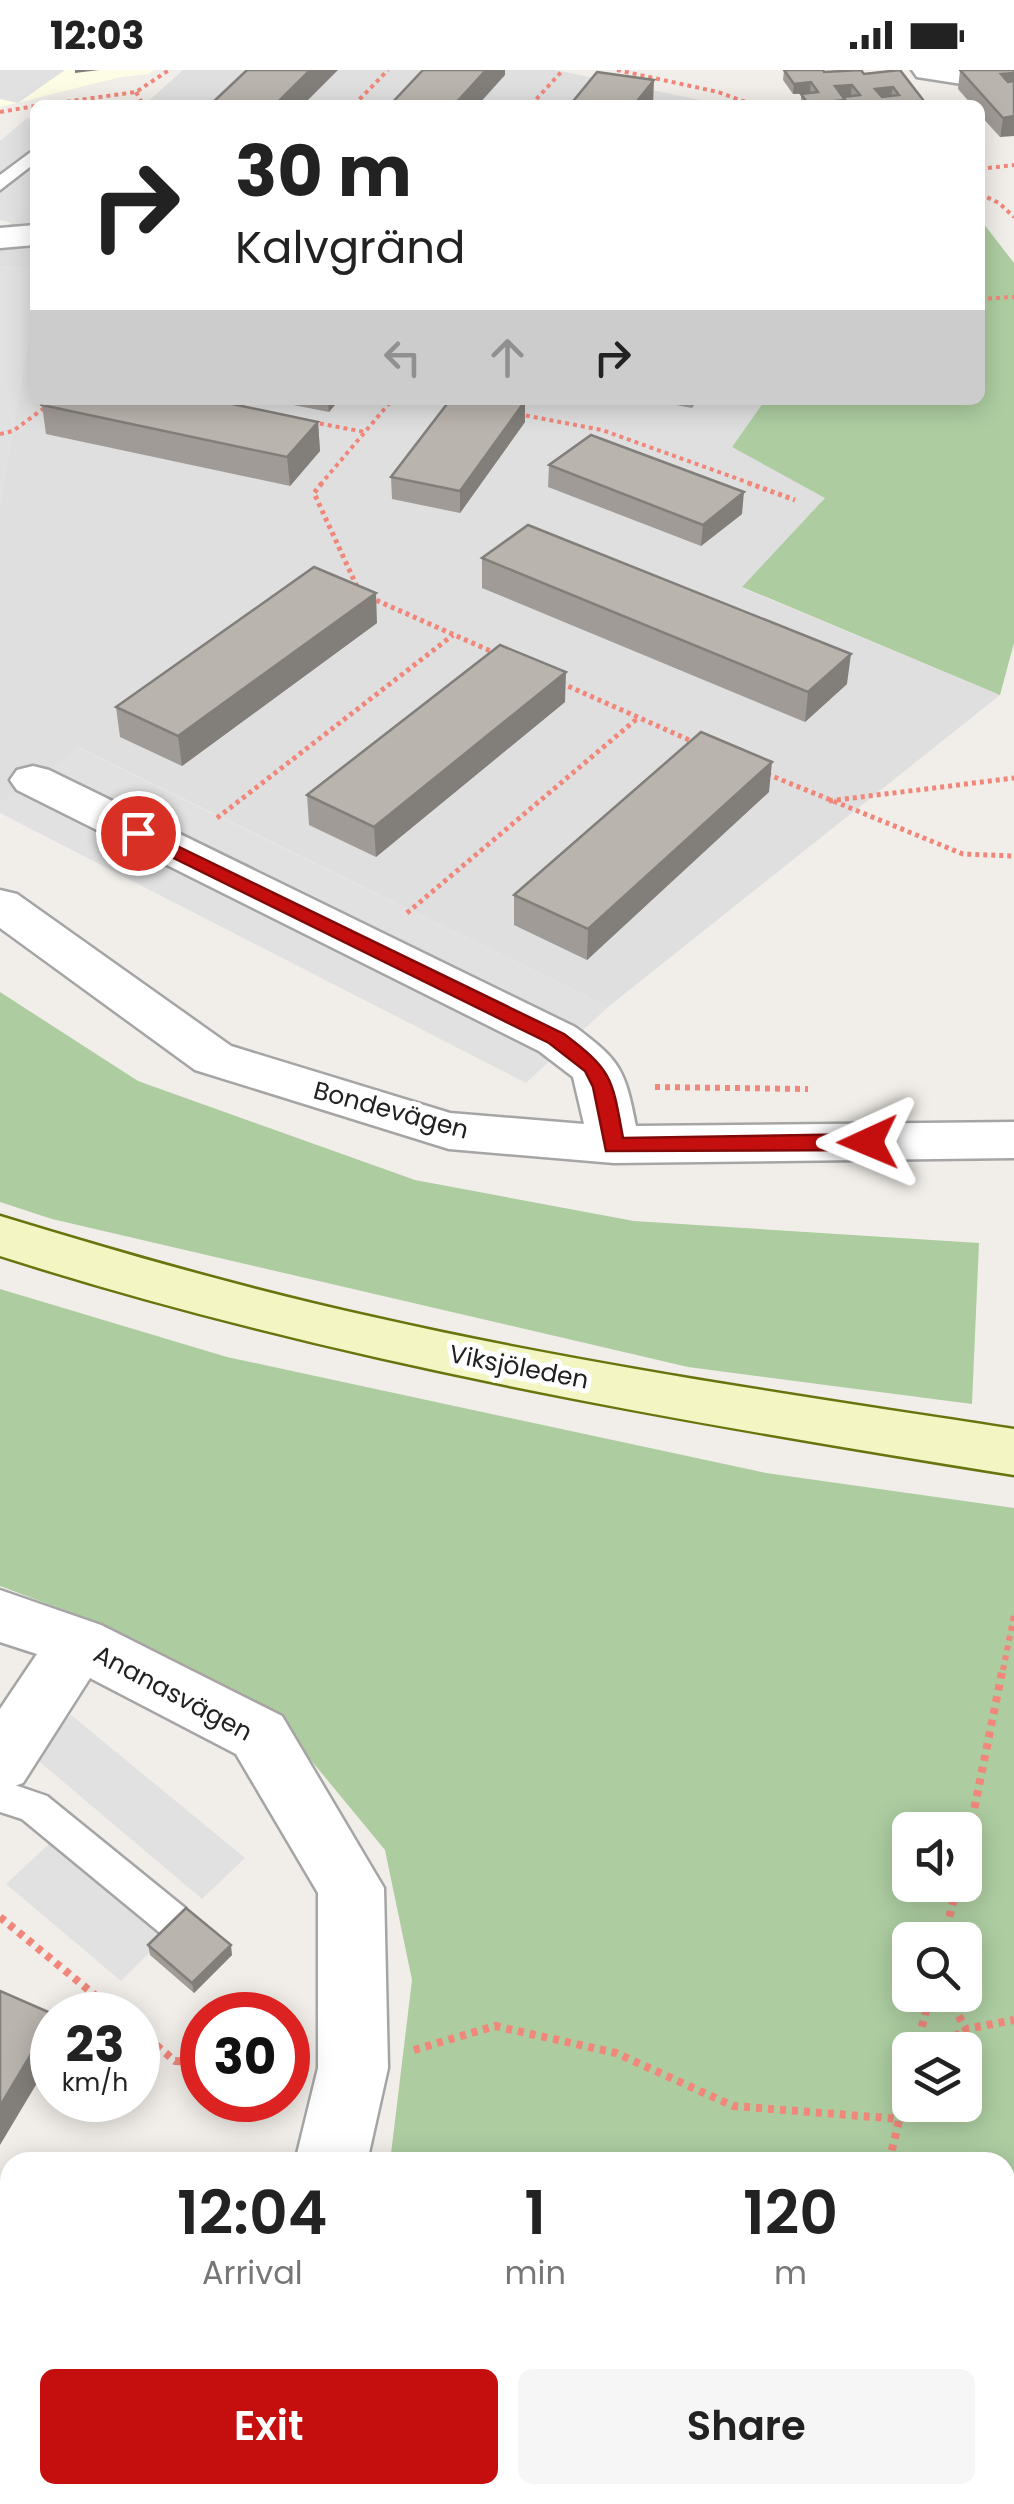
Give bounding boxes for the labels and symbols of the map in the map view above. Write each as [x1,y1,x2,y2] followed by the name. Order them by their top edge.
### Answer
[96,791,181,876] pin
[310,1073,472,1147] street label: Bondevägen
[816,1090,920,1194] position arrow
[446,1336,592,1398] street label: Viksjöleden
[88,1636,258,1750] street label: Ananasvägen
[180,1992,310,2122] speed limit sign: 30

